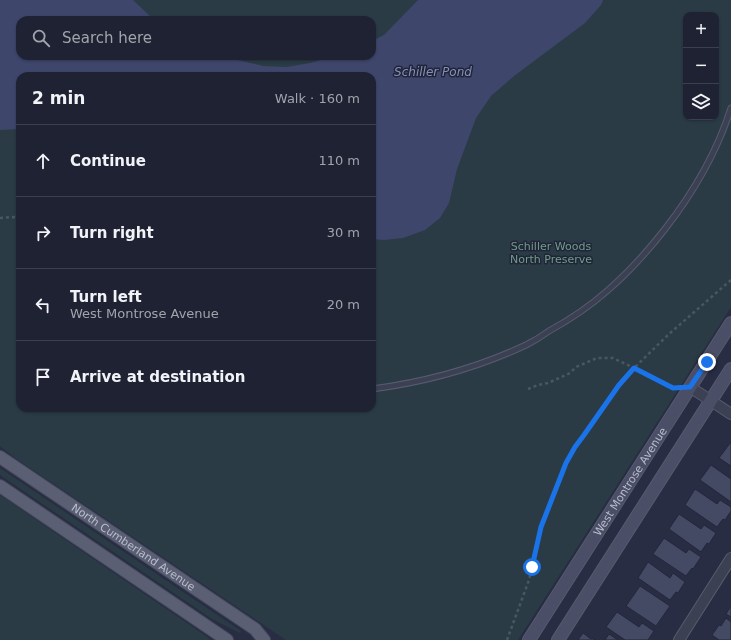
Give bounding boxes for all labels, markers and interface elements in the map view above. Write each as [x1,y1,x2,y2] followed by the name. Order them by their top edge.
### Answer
[683,12,719,120] map controls
[683,12,719,48] button: +
[16,16,376,60] search box
[30,27,52,49] icon: search
[62,29,152,47] text: Search here
[683,48,719,84] button: −
[394,65,472,79] water label: Schiller Pond
[683,84,719,120] button: layers
[32,88,85,108] text: 2 min
[275,91,360,106] text: Walk · 160 m
[32,150,54,172] icon: ahead
[70,152,146,170] text: Continue
[318,153,360,168] text: 110 m
[32,222,54,244] icon: right
[70,224,154,242] text: Turn right
[327,225,360,240] text: 30 m
[510,240,592,266] park label: Schiller Woods North Preserve
[70,288,142,306] text: Turn left
[32,294,54,316] icon: left
[327,297,360,312] text: 20 m
[70,306,219,321] text: West Montrose Avenue
[698,353,716,371] route end
[32,366,54,388] icon: arrive
[70,368,245,386] text: Arrive at destination
[591,425,670,538] street label: West Montrose Avenue
[69,501,198,593] street label: North Cumberland Avenue
[523,558,541,576] route start

